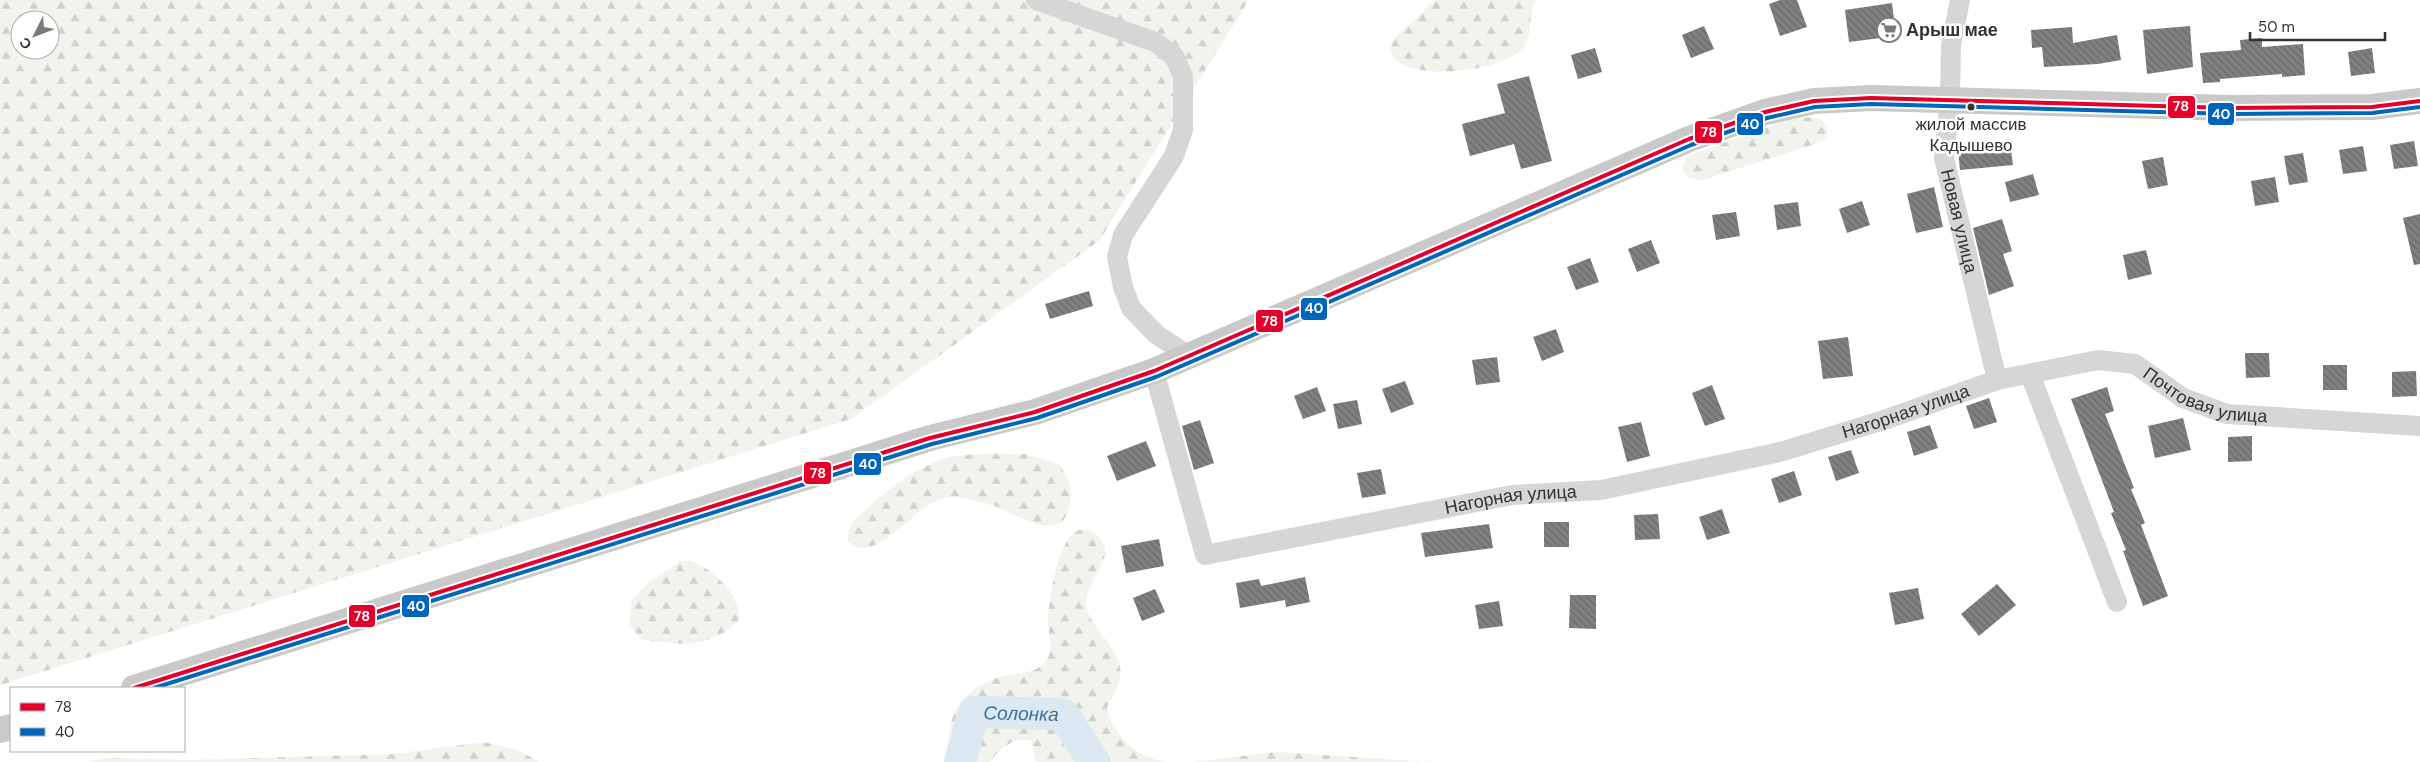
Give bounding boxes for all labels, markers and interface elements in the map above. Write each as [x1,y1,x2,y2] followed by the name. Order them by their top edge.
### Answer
[10,10,60,60] north arrow
[2250,10,2385,42] scale bar
[1876,17,1902,43] supermarket icon: Арыш мае
[2258,17,2295,37] text: 50 m
[1906,18,1998,42] place label: Арыш мае
[15,34,35,53] text: С
[2167,95,2196,119] line badge: 78
[2173,97,2189,115] text: 78
[1966,102,1976,112] marker: жилой массив Кадышево
[2207,102,2235,126] line badge: 40
[2212,105,2231,123] text: 40
[1736,112,1764,136] line badge: 40
[1915,113,2027,156] place label: жилой массив Кадышево
[1741,115,1760,133] text: 40
[1694,120,1723,144] line badge: 78
[1701,123,1717,141] text: 78
[1935,166,1983,277] street label: Новая улица
[1300,297,1328,321] line badge: 40
[1305,299,1324,317] text: 40
[1255,309,1284,333] line badge: 78
[1262,312,1278,330] text: 78
[2138,361,2269,429] street label: Почтовая улица
[1839,378,1974,444] street label: Нагорная улица
[853,452,882,476] line badge: 40
[859,455,878,473] text: 40
[803,461,832,485] line badge: 78
[810,464,826,482] text: 78
[1443,479,1578,520] street label: Нагорная улица
[401,594,430,618] line badge: 40
[407,597,426,615] text: 40
[348,604,376,628] line badge: 78
[354,607,370,625] text: 78
[10,687,185,752] legend
[55,697,72,717] text: 78
[983,700,1059,726] water label: Солонка
[55,722,74,742] text: 40

